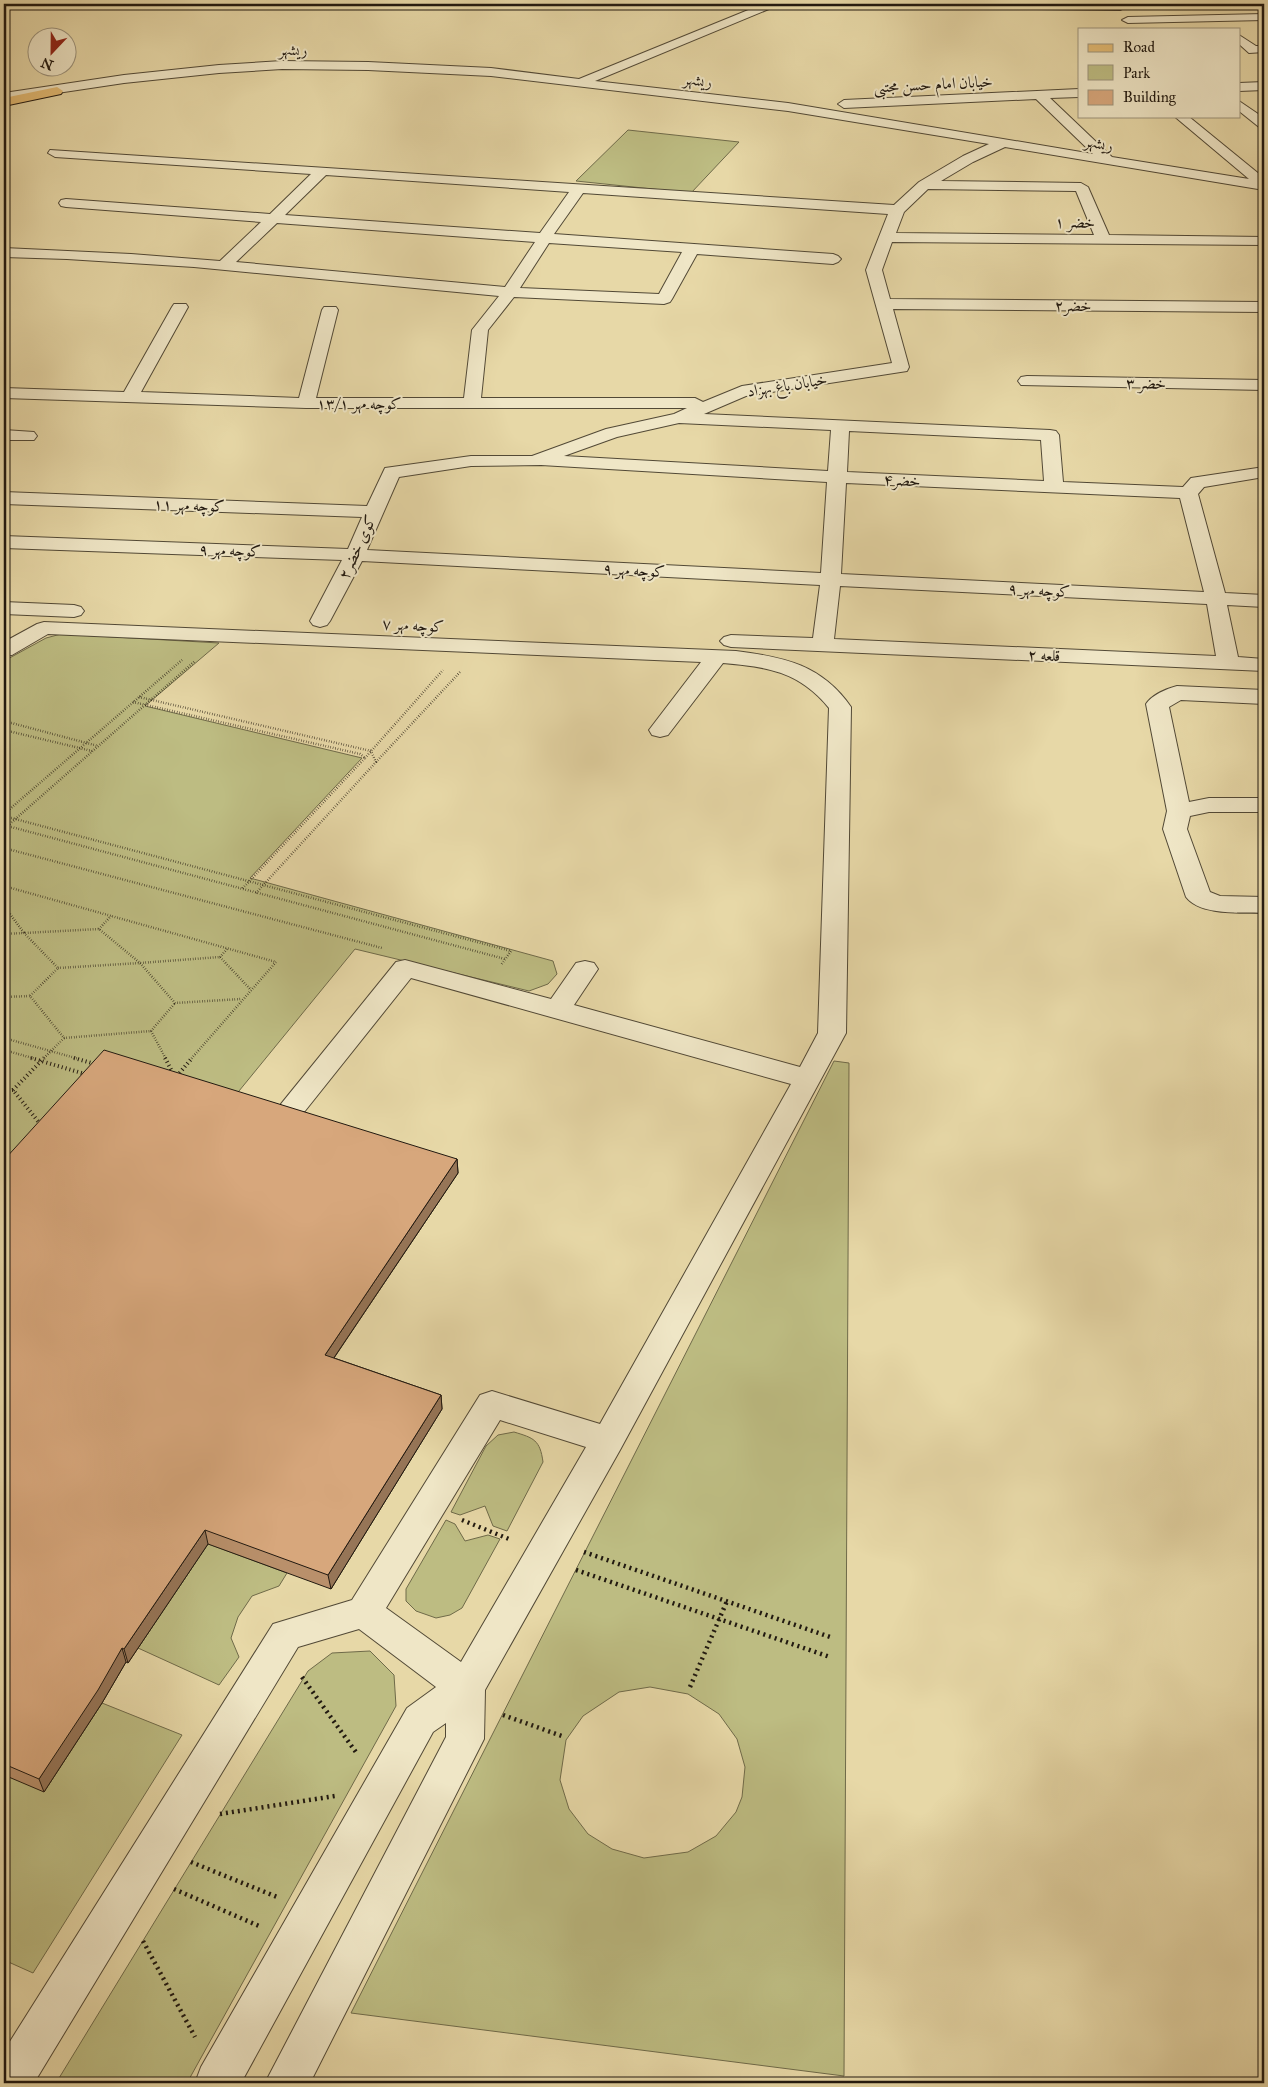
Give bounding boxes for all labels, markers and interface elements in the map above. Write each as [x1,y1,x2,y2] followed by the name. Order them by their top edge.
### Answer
[28,28,78,78] north arrow
[1078,28,1240,118] legend
[1123,38,1155,56] text: Road
[277,40,307,60] street label: ریشهر
[39,53,56,74] text: N
[1123,64,1150,82] text: Park
[680,69,713,92] street label: ریشهر
[873,71,993,102] street label: خیابان امام حسن مجتبی
[1123,88,1177,106] text: Building
[1081,131,1115,156] street label: ریشهر
[1055,212,1095,233] street label: خضر ۱
[1055,296,1091,316] street label: خضر۲
[746,369,829,405] street label: خیابان باغ بهزاد
[1126,373,1166,394] street label: خضر ۳
[316,394,402,415] street label: کوچه مهر ۱۳/۱
[883,470,921,491] street label: خضر۴
[153,494,225,518] street label: کوچه مهر ۱۱
[334,512,381,583] street label: کوی خضر۲
[199,539,261,563] street label: کوچه مهر ۹
[602,559,665,583] street label: کوچه مهر ۹
[1007,579,1070,603] street label: کوچه مهر ۹
[381,614,444,638] street label: کوچه مهر ۷
[1027,645,1061,665] street label: قلعه ۲

